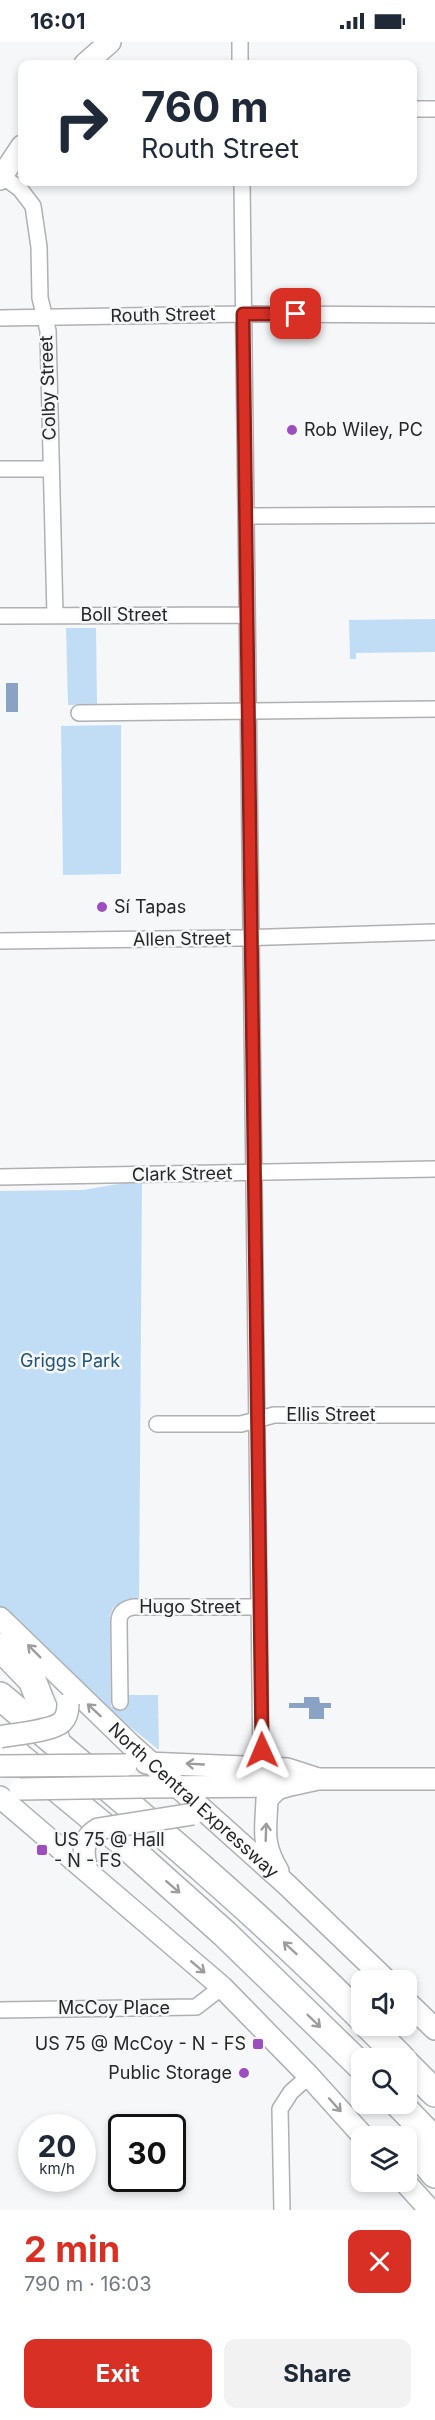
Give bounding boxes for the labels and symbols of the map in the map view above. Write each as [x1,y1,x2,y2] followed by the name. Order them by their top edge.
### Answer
[270,288,321,339] pin
[110,303,216,326] street label: Routh Street
[35,335,60,441] street label: Colby Street
[304,419,423,440] place label: Rob Wiley, PC
[285,423,299,437] marker: Rob Wiley, PC
[80,604,168,625] street label: Boll Street
[114,896,186,917] place label: Sí Tapas
[95,900,109,914] marker: Sí Tapas
[133,927,231,950] street label: Allen Street
[132,1162,232,1185] street label: Clark Street
[20,1350,120,1371] park label: Griggs Park
[286,1404,376,1425] street label: Ellis Street
[139,1596,241,1617] street label: Hugo Street
[26,1644,41,1659] one-way arrow
[86,1702,101,1717] one-way arrow
[104,1718,283,1882] street label: North Central Expressway
[230,1718,294,1782] position arrow
[185,1759,205,1770] one-way arrow
[260,1823,272,1843] one-way arrow
[54,1829,165,1871] place label: US 75 @ Hall - N - FS
[35,1843,49,1857] marker: US 75 @ Hall - N - FS
[165,1880,180,1894] one-way arrow
[282,1940,297,1955] one-way arrow
[190,1960,206,1973] one-way arrow
[58,1997,170,2018] street label: McCoy Place
[307,2014,322,2028] one-way arrow
[35,2033,246,2054] place label: US 75 @ McCoy - N - FS
[251,2037,265,2051] marker: US 75 @ McCoy - N - FS
[108,2062,232,2083] place label: Public Storage
[237,2066,251,2080] marker: Public Storage
[328,2097,342,2112] one-way arrow
[108,2114,186,2192] speed limit sign: 30

